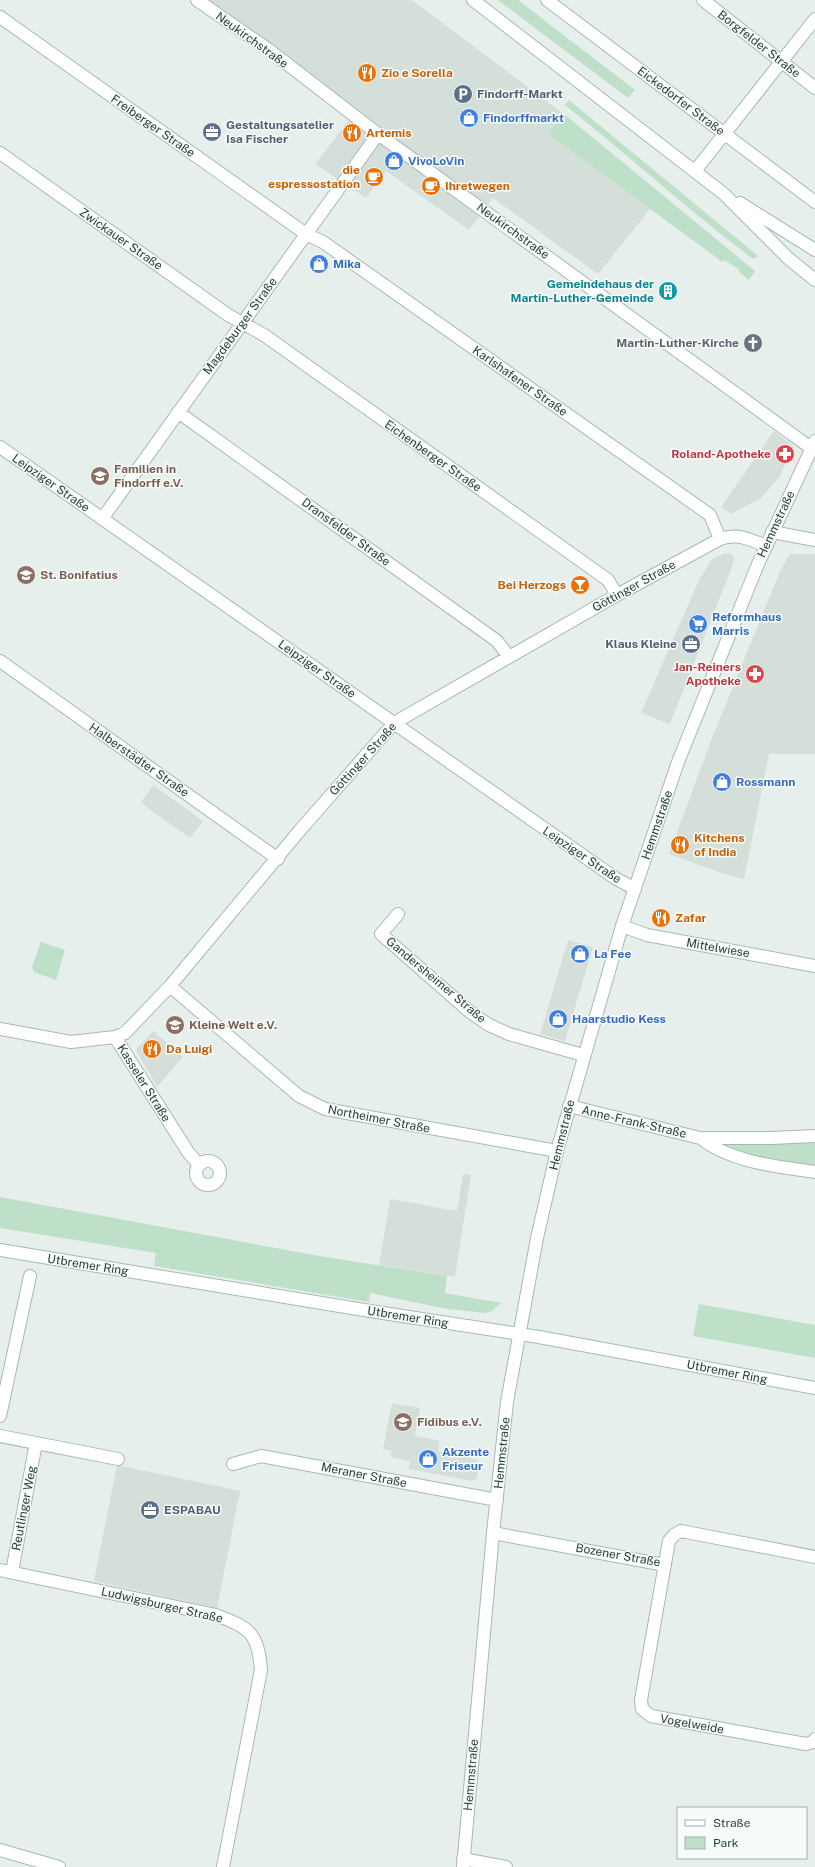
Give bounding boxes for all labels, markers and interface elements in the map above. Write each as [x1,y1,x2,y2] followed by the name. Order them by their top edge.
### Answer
[715,7,803,81] street label: Borgfelder Straße
[213,9,291,71] street label: Neukirchstraße
[356,62,378,84] restaurant icon: Zio e Sorella
[635,64,727,138] street label: Eickedorfer Straße
[381,66,453,80] place label: Zio e Sorella
[452,83,474,105] parking icon: Findorff-Markt
[477,87,563,101] place label: Findorff-Markt
[108,92,198,160] street label: Freiberger Straße
[458,107,480,129] shop icon: Findorffmarkt
[483,111,564,125] place label: Findorffmarkt
[226,118,334,146] place label: Gestaltungsatelier Isa Fischer
[201,121,223,143] office icon: Gestaltungsatelier Isa Fischer
[341,122,363,144] restaurant icon: Artemis
[366,126,412,140] place label: Artemis
[383,150,405,172] shop icon: VivoLoVin
[408,154,464,168] place label: VivoLoVin
[268,163,360,191] place label: die espressostation
[363,166,385,188] cafe icon: die espressostation
[420,175,442,197] cafe icon: Ihretwegen
[445,179,510,193] place label: Ihretwegen
[474,200,552,262] street label: Neukirchstraße
[77,205,165,273] street label: Zwickauer Straße
[308,253,330,275] shop icon: Mika
[333,257,361,271] place label: Mika
[200,275,280,377] street label: Magdeburger Straße
[510,277,654,305] place label: Gemeindehaus der Martin-Luther-Gemeinde
[657,280,679,302] building icon: Gemeindehaus der Martin-Luther-Gemeinde
[742,332,764,354] church icon: Martin-Luther-Kirche
[616,336,739,350] place label: Martin-Luther-Kirche
[470,343,570,419] street label: Karlshafener Straße
[382,417,484,495] street label: Eichenberger Straße
[774,443,796,465] pharmacy icon: Roland-Apotheke
[671,447,771,461] place label: Roland-Apotheke
[10,451,93,515] street label: Leipziger Straße
[114,462,184,490] place label: Familien in Findorff e.V.
[89,465,111,487] school or university icon: Familien in Findorff e.V.
[754,488,798,560] street label: Hemmstraße
[299,495,393,569] street label: Dransfelder Straße
[590,557,678,615] street label: Göttinger Straße
[15,564,37,586] school or university icon: St. Bonifatius
[40,568,118,582] place label: St. Bonifatius
[569,574,591,596] bar icon: Bei Herzogs
[497,578,566,592] place label: Bei Herzogs
[712,610,782,638] place label: Reformhaus Marris
[687,613,709,635] supermarket icon: Reformhaus Marris
[680,633,702,655] office icon: Klaus Kleine
[276,637,359,701] street label: Leipziger Straße
[605,637,677,651] place label: Klaus Kleine
[674,660,741,688] place label: Jan-Reiners Apotheke
[744,663,766,685] pharmacy icon: Jan-Reiners Apotheke
[86,720,192,800] street label: Halberstädter Straße
[327,720,399,798] street label: Göttinger Straße
[711,771,733,793] shop icon: Rossmann
[736,775,795,789] place label: Rossmann
[639,788,675,861] street label: Hemmstraße
[540,824,624,886] street label: Leipziger Straße
[694,831,745,859] place label: Kitchens of India
[669,834,691,856] restaurant icon: Kitchens of India
[650,907,672,929] restaurant icon: Zafar
[675,911,707,925] place label: Zafar
[383,934,489,1026] street label: Gandersheimer Straße
[685,936,751,961] street label: Mittelwiese
[569,943,591,965] shop icon: La Fee
[594,947,631,961] place label: La Fee
[547,1008,569,1030] shop icon: Haarstudio Kess
[572,1012,666,1026] place label: Haarstudio Kess
[164,1014,186,1036] school or university icon: Kleine Welt e.V.
[189,1018,277,1032] place label: Kleine Welt e.V.
[141,1038,163,1060] restaurant icon: Da Luigi
[115,1042,174,1125] street label: Kasseler Straße
[166,1042,212,1056] place label: Da Luigi
[546,1098,578,1172] street label: Hemmstraße
[327,1102,432,1136] street label: Northeimer Straße
[580,1103,688,1141] street label: Anne-Frank-Straße
[46,1252,130,1278] street label: Utbremer Ring
[366,1304,450,1330] street label: Utbremer Ring
[685,1357,769,1387] street label: Utbremer Ring
[392,1411,414,1433] school or university icon: Fidibus e.V.
[417,1415,482,1429] place label: Fidibus e.V.
[491,1416,513,1490] street label: Hemmstraße
[442,1445,489,1473] place label: Akzente Friseur
[417,1448,439,1470] shop icon: Akzente Friseur
[320,1460,408,1490] street label: Meraner Straße
[9,1464,39,1552] street label: Reutlinger Weg
[139,1499,161,1521] office icon: ESPABAU
[164,1503,221,1517] place label: ESPABAU
[574,1541,662,1569] street label: Bozener Straße
[100,1584,224,1626] street label: Ludwigsburger Straße
[659,1711,725,1737] street label: Vogelweide
[461,1738,481,1812] street label: Hemmstraße
[677,1807,807,1859] legend
[713,1816,751,1830] text: Straße
[713,1836,739,1850] text: Park

